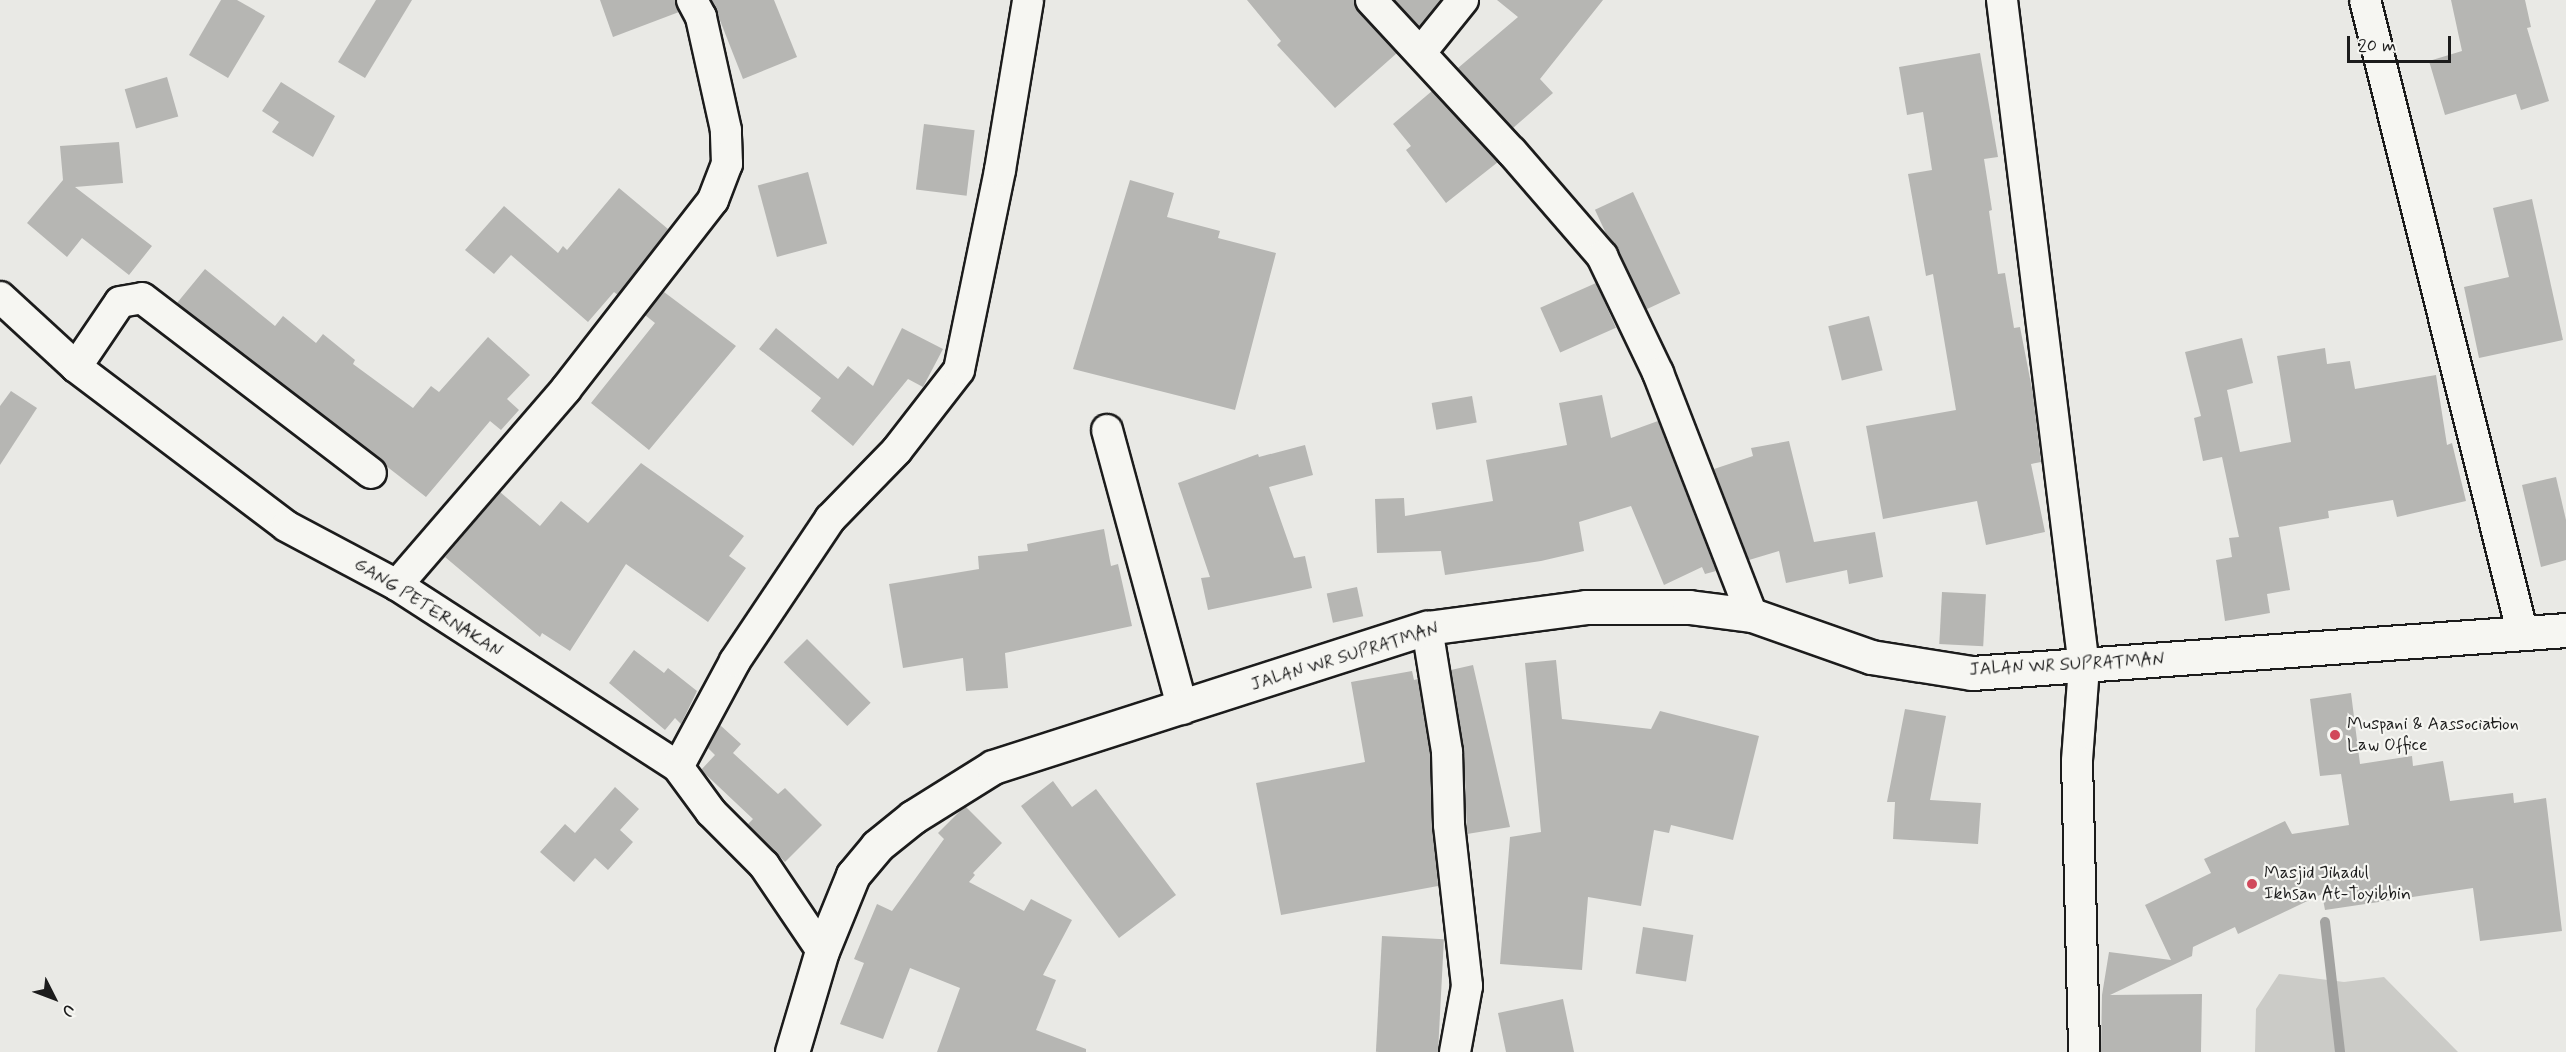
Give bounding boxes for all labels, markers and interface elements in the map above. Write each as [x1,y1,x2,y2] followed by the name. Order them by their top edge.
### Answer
[2350,24,2454,62] scale bar
[2358,34,2396,58] text: 20 m
[350,554,506,662] street label: GANG PETERNAKAN
[1248,618,1442,696] street label: JALAN WR SUPRATMAN
[1968,649,2166,681] street label: JALAN WR SUPRATMAN
[2347,714,2519,756] place label: Muspani & Aassociation Law Office
[2328,728,2342,742] marker: Muspani & Aassociation Law Office
[2264,863,2415,906] place label: Masjid Jihadul Ikhsan At-Toyibbin
[2245,877,2259,891] marker: Masjid Jihadul Ikhsan At-Toyibbin
[24,968,84,1028] north arrow
[56,999,79,1021] text: U

